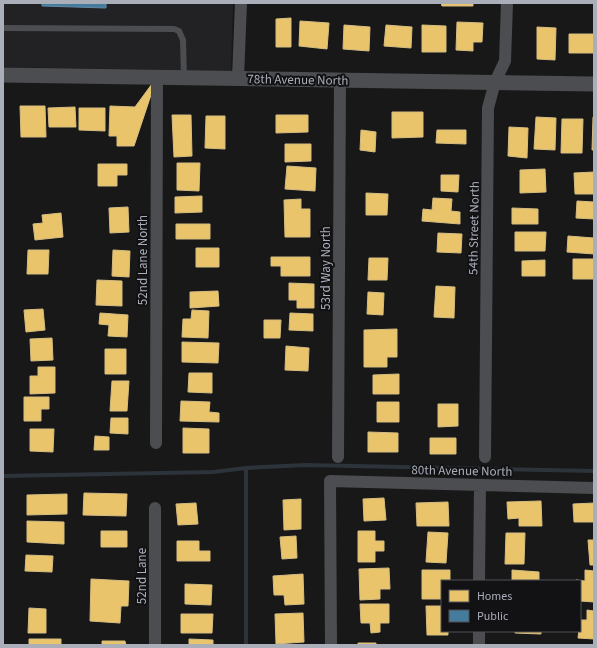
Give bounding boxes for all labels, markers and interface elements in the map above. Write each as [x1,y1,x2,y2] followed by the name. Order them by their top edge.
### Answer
[247,70,349,90] street label: 78th Avenue North
[464,181,484,275] street label: 54th Street North
[134,215,152,305] street label: 52nd Lane North
[317,226,335,310] street label: 53rd Way North
[411,461,513,481] street label: 80th Avenue North
[133,548,151,604] street label: 52nd Lane
[441,580,581,632] legend
[477,588,512,605] text: Homes
[477,608,509,625] text: Public

